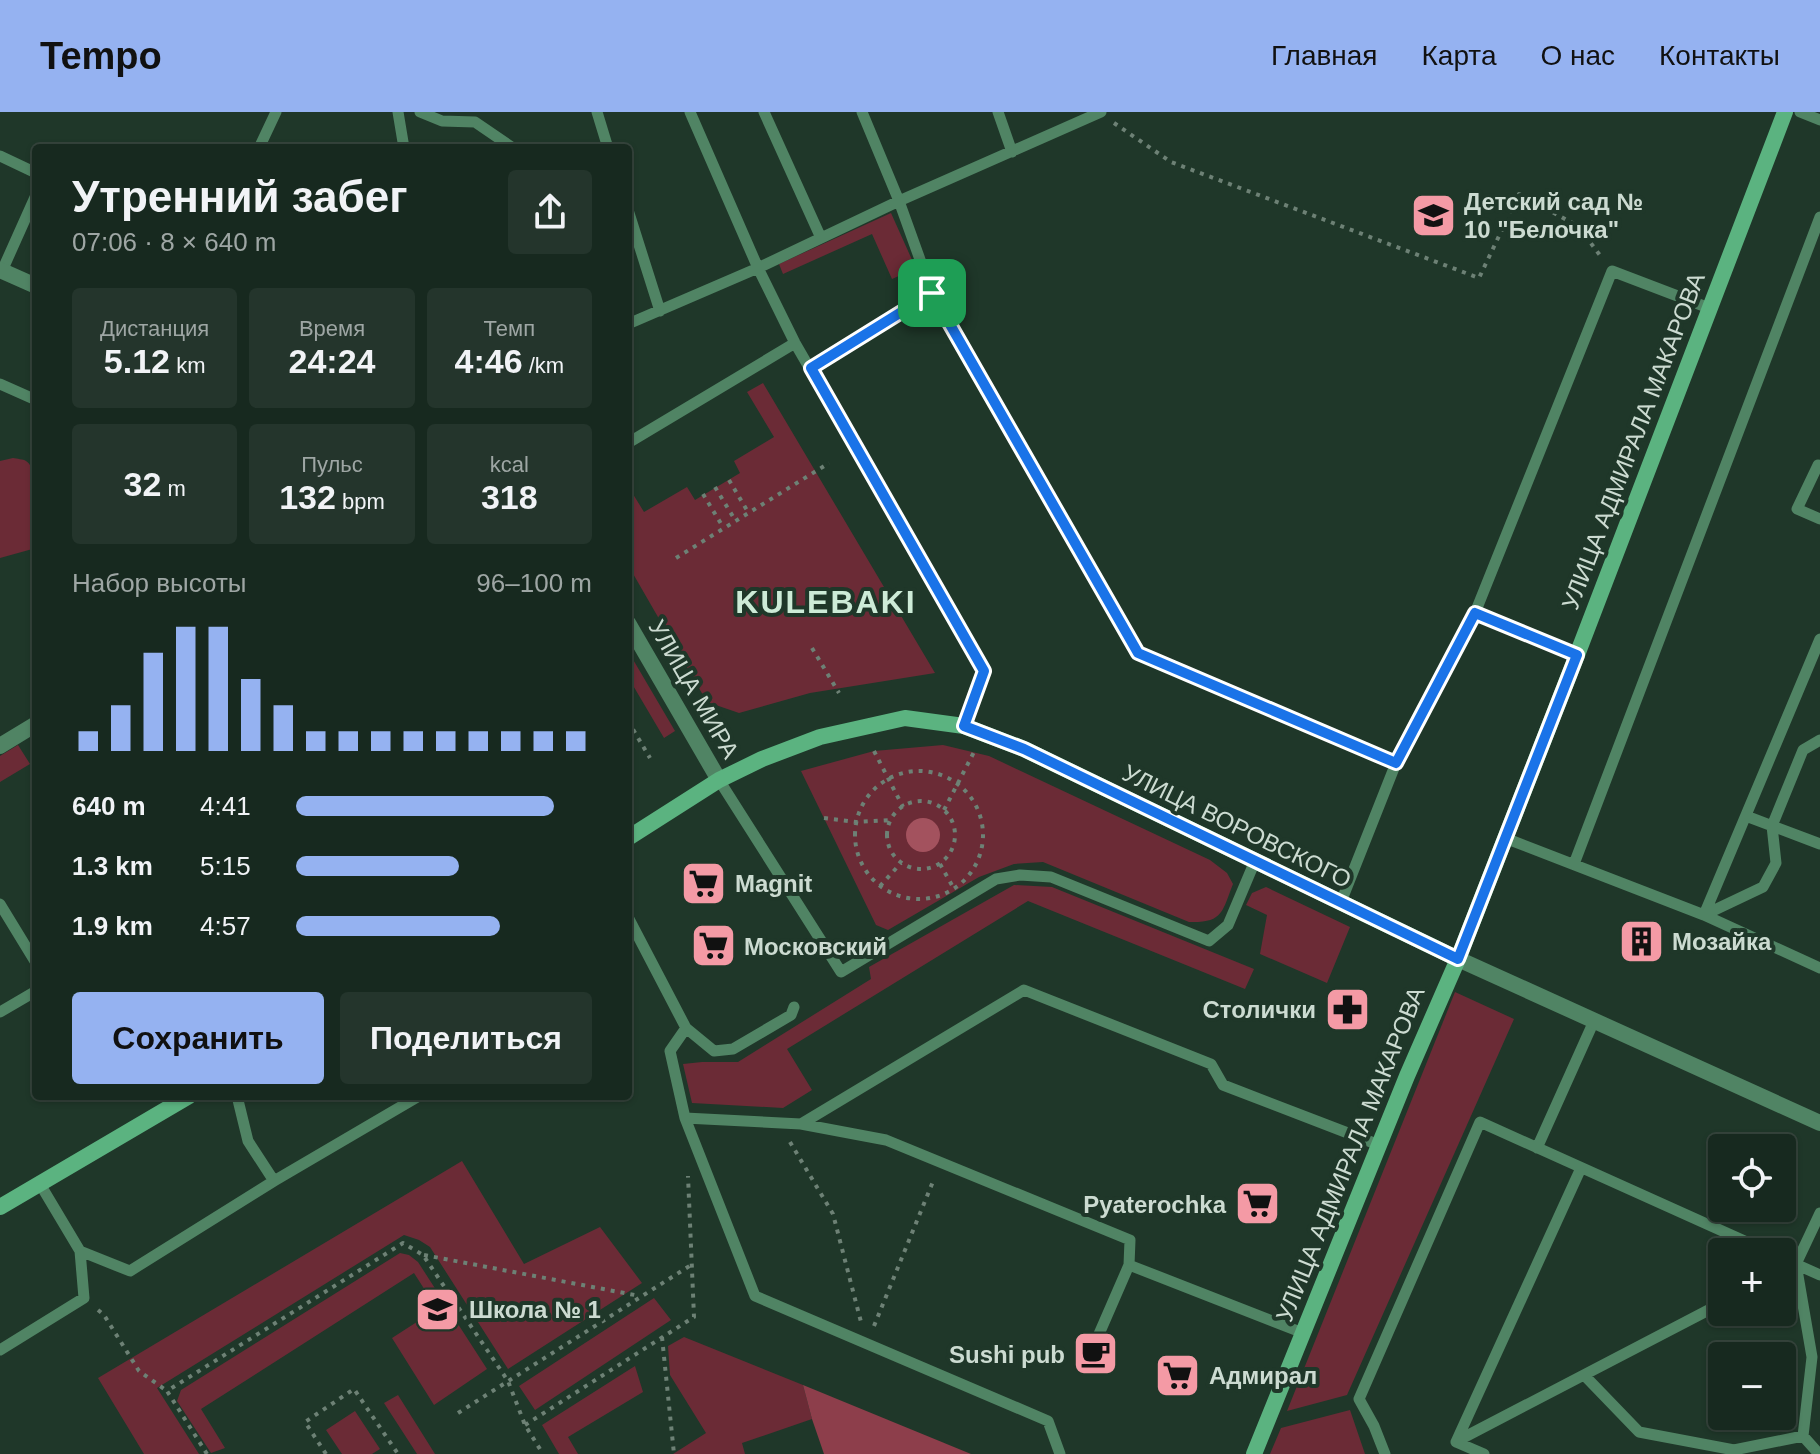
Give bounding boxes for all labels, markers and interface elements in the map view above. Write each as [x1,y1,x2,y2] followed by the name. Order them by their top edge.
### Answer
[40,35,162,77] text: Tempo
[1271,40,1378,71] text: Главная
[1422,40,1496,71] text: Карта
[1540,40,1615,71] text: О нас
[1659,40,1780,71] text: Контакты
[508,170,592,254] button: share
[72,172,407,221] text: Утренний забег
[1464,188,1643,243] place label: Детский сад № 10 "Белочка"
[1409,191,1457,239] school or university icon: Детский сад № 10 "Белочка"
[72,227,277,257] text: 07:06 · 8 × 640 m
[898,259,966,327] pin
[1556,269,1710,613] street label: УЛИЦА АДМИРАЛА МАКАРОВА
[910,271,954,315] icon: arrive
[100,316,209,341] text: Дистанция
[299,316,365,341] text: Время
[484,316,535,341] text: Темп
[104,342,170,380] text: 5.12
[289,342,375,380] text: 24:24
[455,342,523,380] text: 4:46
[170,353,205,378] text: km
[523,353,564,378] text: /km
[301,452,363,477] text: Пульс
[490,452,529,477] text: kcal
[124,465,161,503] text: 32
[161,476,186,501] text: m
[279,478,336,516] text: 132
[481,478,538,516] text: 318
[336,489,385,514] text: bpm
[72,568,247,598] text: Набор высоты
[476,568,592,598] text: 96–100 m
[735,584,917,620] district label: KULEBAKI
[643,615,745,763] street label: УЛИЦА МИРА
[1118,759,1356,893] street label: УЛИЦА ВОРОВСКОГО
[72,791,146,821] text: 640 m
[200,791,251,821] text: 4:41
[72,851,153,881] text: 1.3 km
[200,851,251,881] text: 5:15
[680,859,728,907] supermarket icon: Magnit
[735,870,812,897] place label: Magnit
[72,911,153,941] text: 1.9 km
[200,911,251,941] text: 4:57
[1617,917,1665,965] building icon: Мозайка
[689,922,737,970] supermarket icon: Московский
[1672,928,1772,955] place label: Мозайка
[744,933,887,960] place label: Московский
[1270,983,1430,1325] street label: УЛИЦА АДМИРАЛА МАКАРОВА
[1323,985,1371,1033] pharmacy icon: Столички
[72,992,324,1084] button: Сохранить
[340,992,592,1084] button: Поделиться
[1202,996,1316,1023] place label: Столички
[1708,1134,1796,1430] map controls
[1708,1134,1796,1222] button: locate
[1233,1180,1281,1228] supermarket icon: Pyaterochka
[1083,1191,1227,1218] place label: Pyaterochka
[1708,1238,1796,1326] button: +
[414,1285,462,1333] school or university icon: Школа № 1
[469,1296,601,1323] place label: Школа № 1
[1072,1330,1120,1378] cafe icon: Sushi pub
[949,1341,1065,1368] place label: Sushi pub
[1708,1342,1796,1430] button: −
[1154,1351,1202,1399] supermarket icon: Адмирал
[1209,1362,1317,1389] place label: Адмирал

